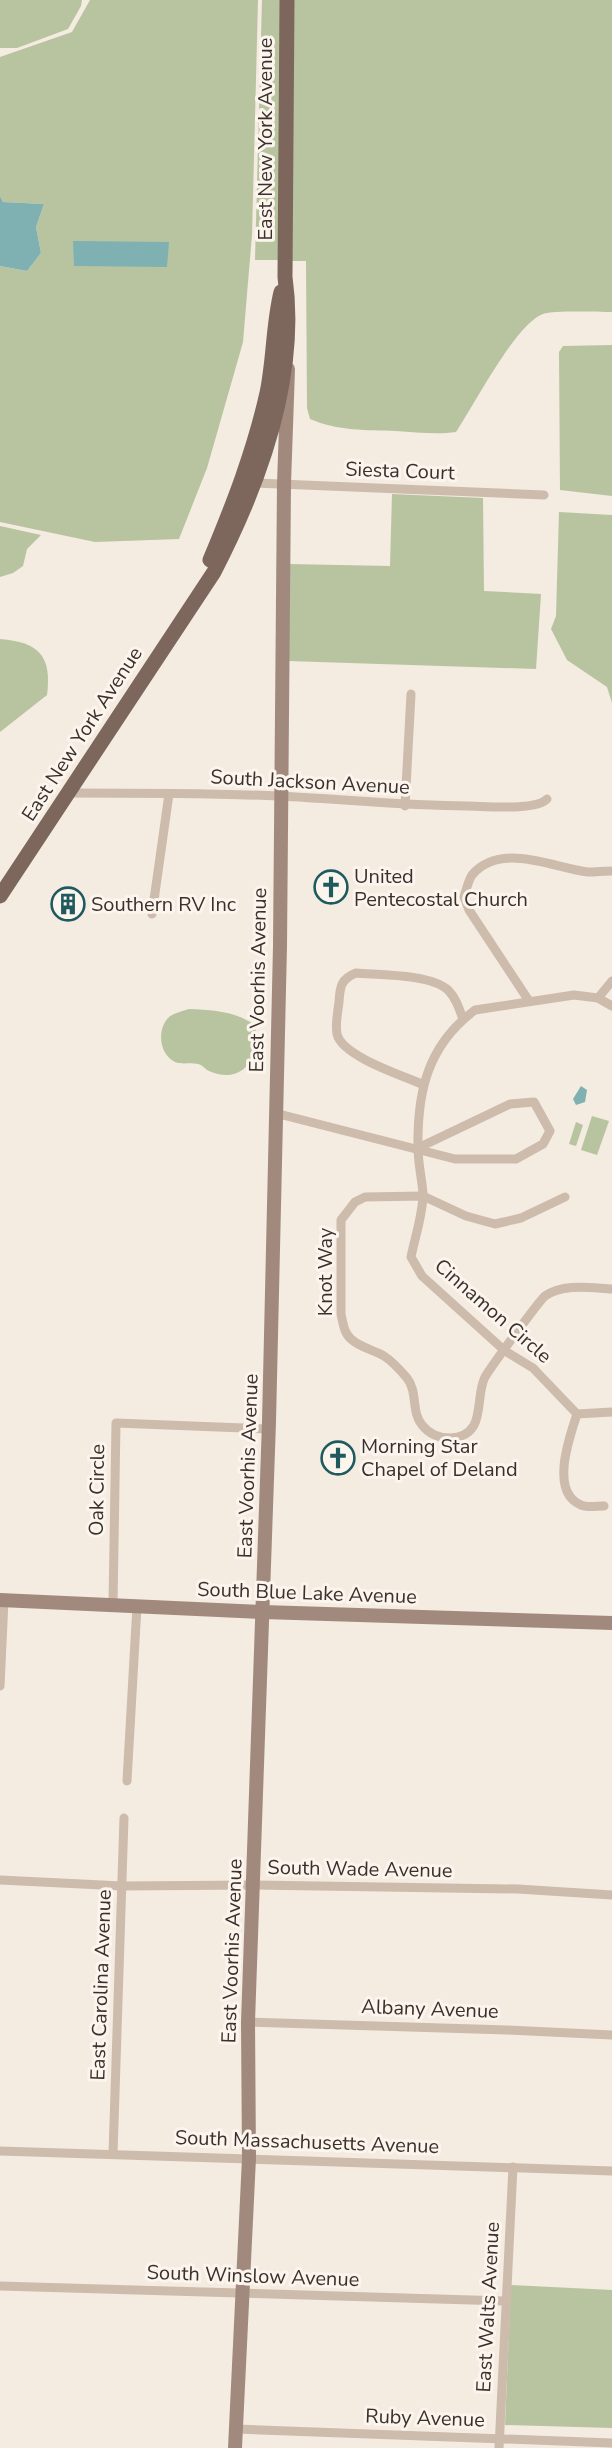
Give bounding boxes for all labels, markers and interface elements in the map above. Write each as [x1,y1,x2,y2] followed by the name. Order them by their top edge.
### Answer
[252,38,279,240] street label: East New York Avenue
[345,456,456,486] street label: Siesta Court
[15,642,149,826] street label: East New York Avenue
[210,763,410,801] street label: South Jackson Avenue
[354,863,528,913] place label: United Pentecostal Church
[313,869,349,905] church icon: United Pentecostal Church
[50,886,86,922] building icon: Southern RV Inc
[243,887,273,1073] street label: East Voorhis Avenue
[91,891,236,918] place label: Southern RV Inc
[312,1227,339,1316] street label: Knot Way
[429,1253,557,1369] street label: Cinnamon Circle
[231,1373,265,1559] street label: East Voorhis Avenue
[361,1433,518,1483] place label: Morning Star Chapel of Deland
[320,1440,356,1476] church icon: Morning Star Chapel of Deland
[83,1444,111,1536] street label: Oak Circle
[197,1576,417,1610] street label: South Blue Lake Avenue
[267,1854,453,1884] street label: South Wade Avenue
[215,1858,249,2044] street label: East Voorhis Avenue
[84,1889,118,2081] street label: East Carolina Avenue
[361,1993,499,2025] street label: Albany Avenue
[174,2124,440,2160] street label: South Massachusetts Avenue
[470,2221,506,2393] street label: East Walts Avenue
[146,2259,360,2293] street label: South Winslow Avenue
[365,2402,485,2434] street label: Ruby Avenue

